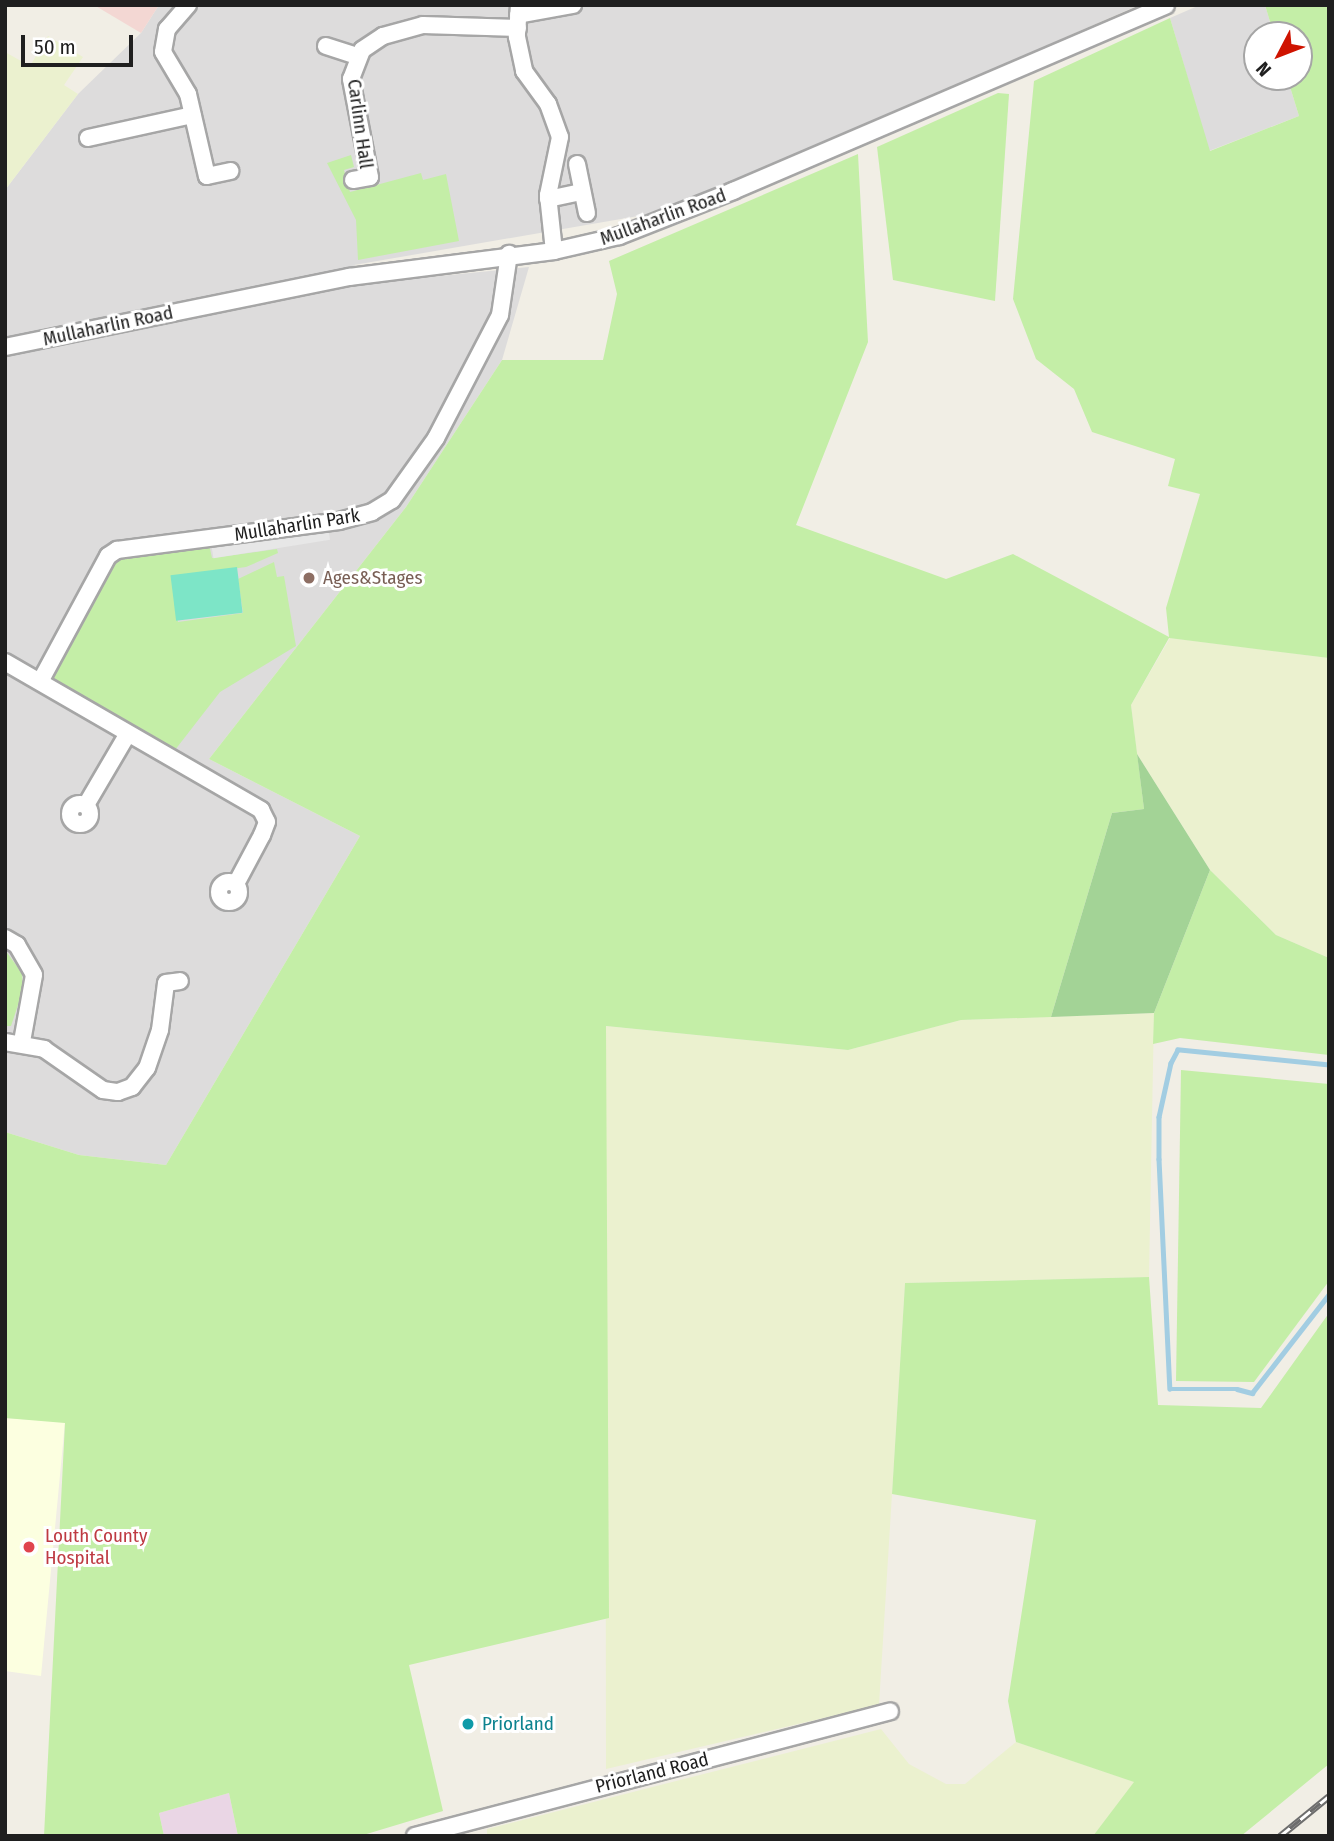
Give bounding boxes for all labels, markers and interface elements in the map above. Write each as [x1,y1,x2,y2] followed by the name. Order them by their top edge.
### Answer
[24,21,136,65] scale bar
[1243,21,1313,91] north arrow
[34,34,76,60] text: 50 m
[1251,57,1276,81] text: N
[342,78,378,170] street label: Carlinn Hall
[597,184,729,250] street label: Mullaharlin Road
[41,301,175,351] street label: Mullaharlin Road
[233,504,361,546] street label: Mullaharlin Park
[323,567,423,589] place label: Ages&Stages
[301,570,317,586] marker: Ages&Stages
[45,1525,147,1569] place label: Louth County Hospital
[19,1537,39,1557] marker: Louth County Hospital
[482,1713,554,1735] place label: Priorland
[460,1716,476,1732] marker: Priorland
[593,1748,711,1798] street label: Priorland Road

